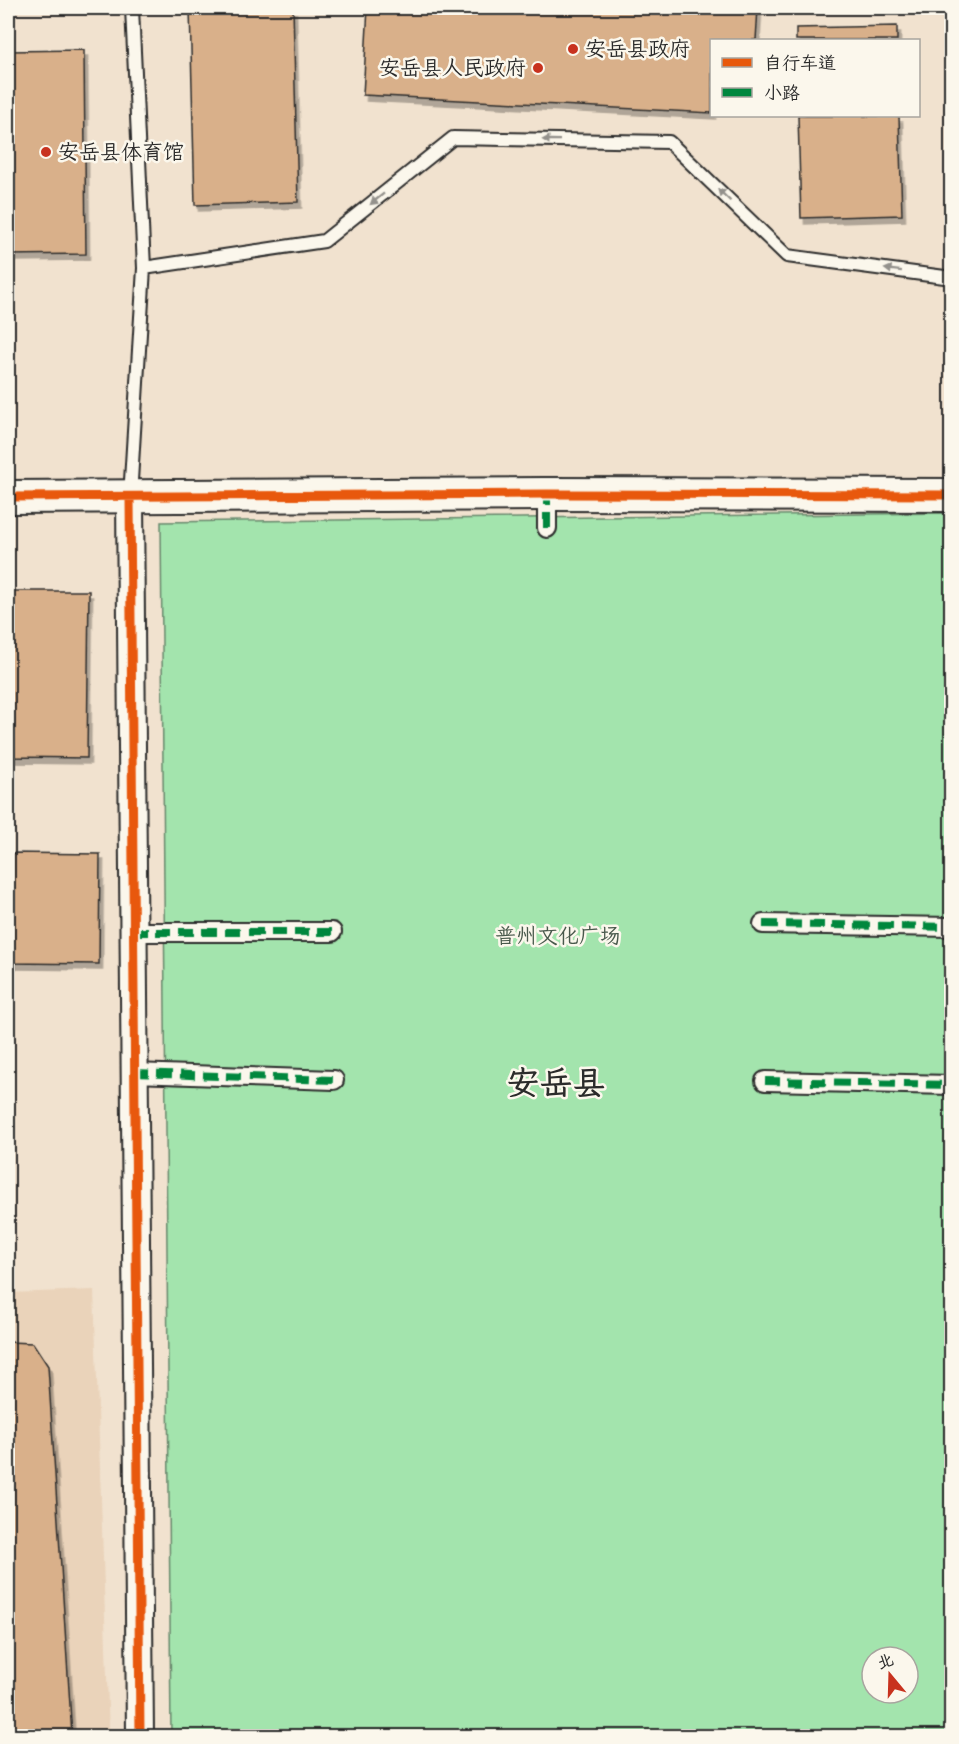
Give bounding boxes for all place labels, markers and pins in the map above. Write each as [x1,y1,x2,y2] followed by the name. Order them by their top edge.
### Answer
[585,37,690,67] place label: 安岳县政府
[566,42,580,56] marker: 安岳县政府
[379,56,526,86] place label: 安岳县人民政府
[531,61,545,75] marker: 安岳县人民政府
[58,140,184,170] place label: 安岳县体育馆
[39,145,53,159] marker: 安岳县体育馆

